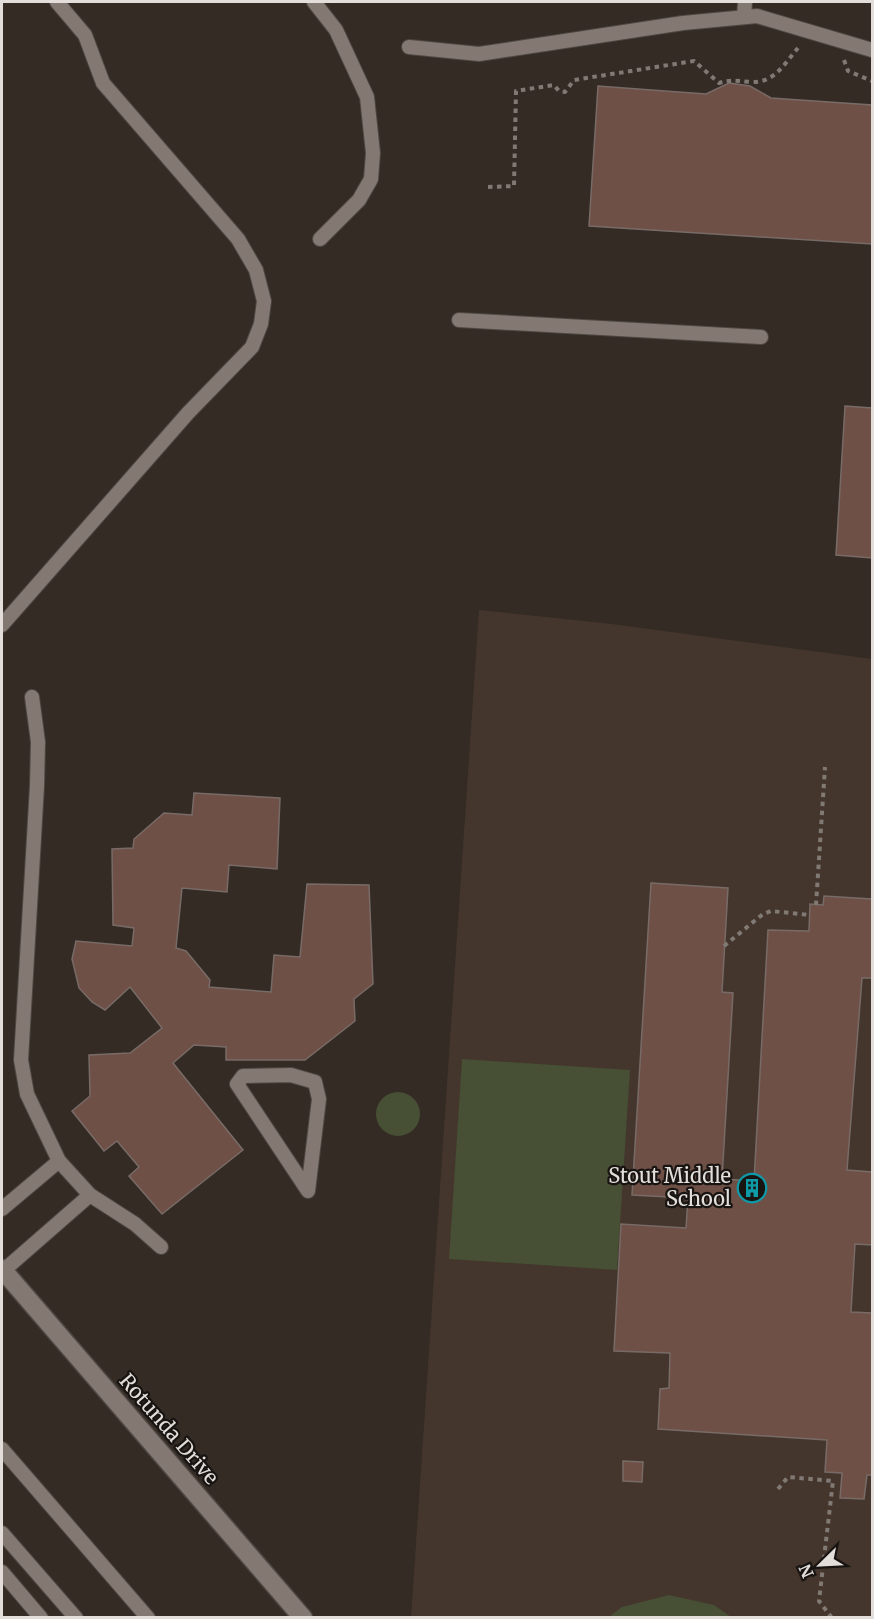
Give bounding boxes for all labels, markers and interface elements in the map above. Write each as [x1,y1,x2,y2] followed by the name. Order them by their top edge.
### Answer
[608,1163,731,1211] place label: Stout Middle School
[736,1172,768,1204] building icon: Stout Middle School
[114,1368,224,1489] street label: Rotunda Drive
[790,1535,850,1595] north arrow
[794,1561,818,1581] text: N

